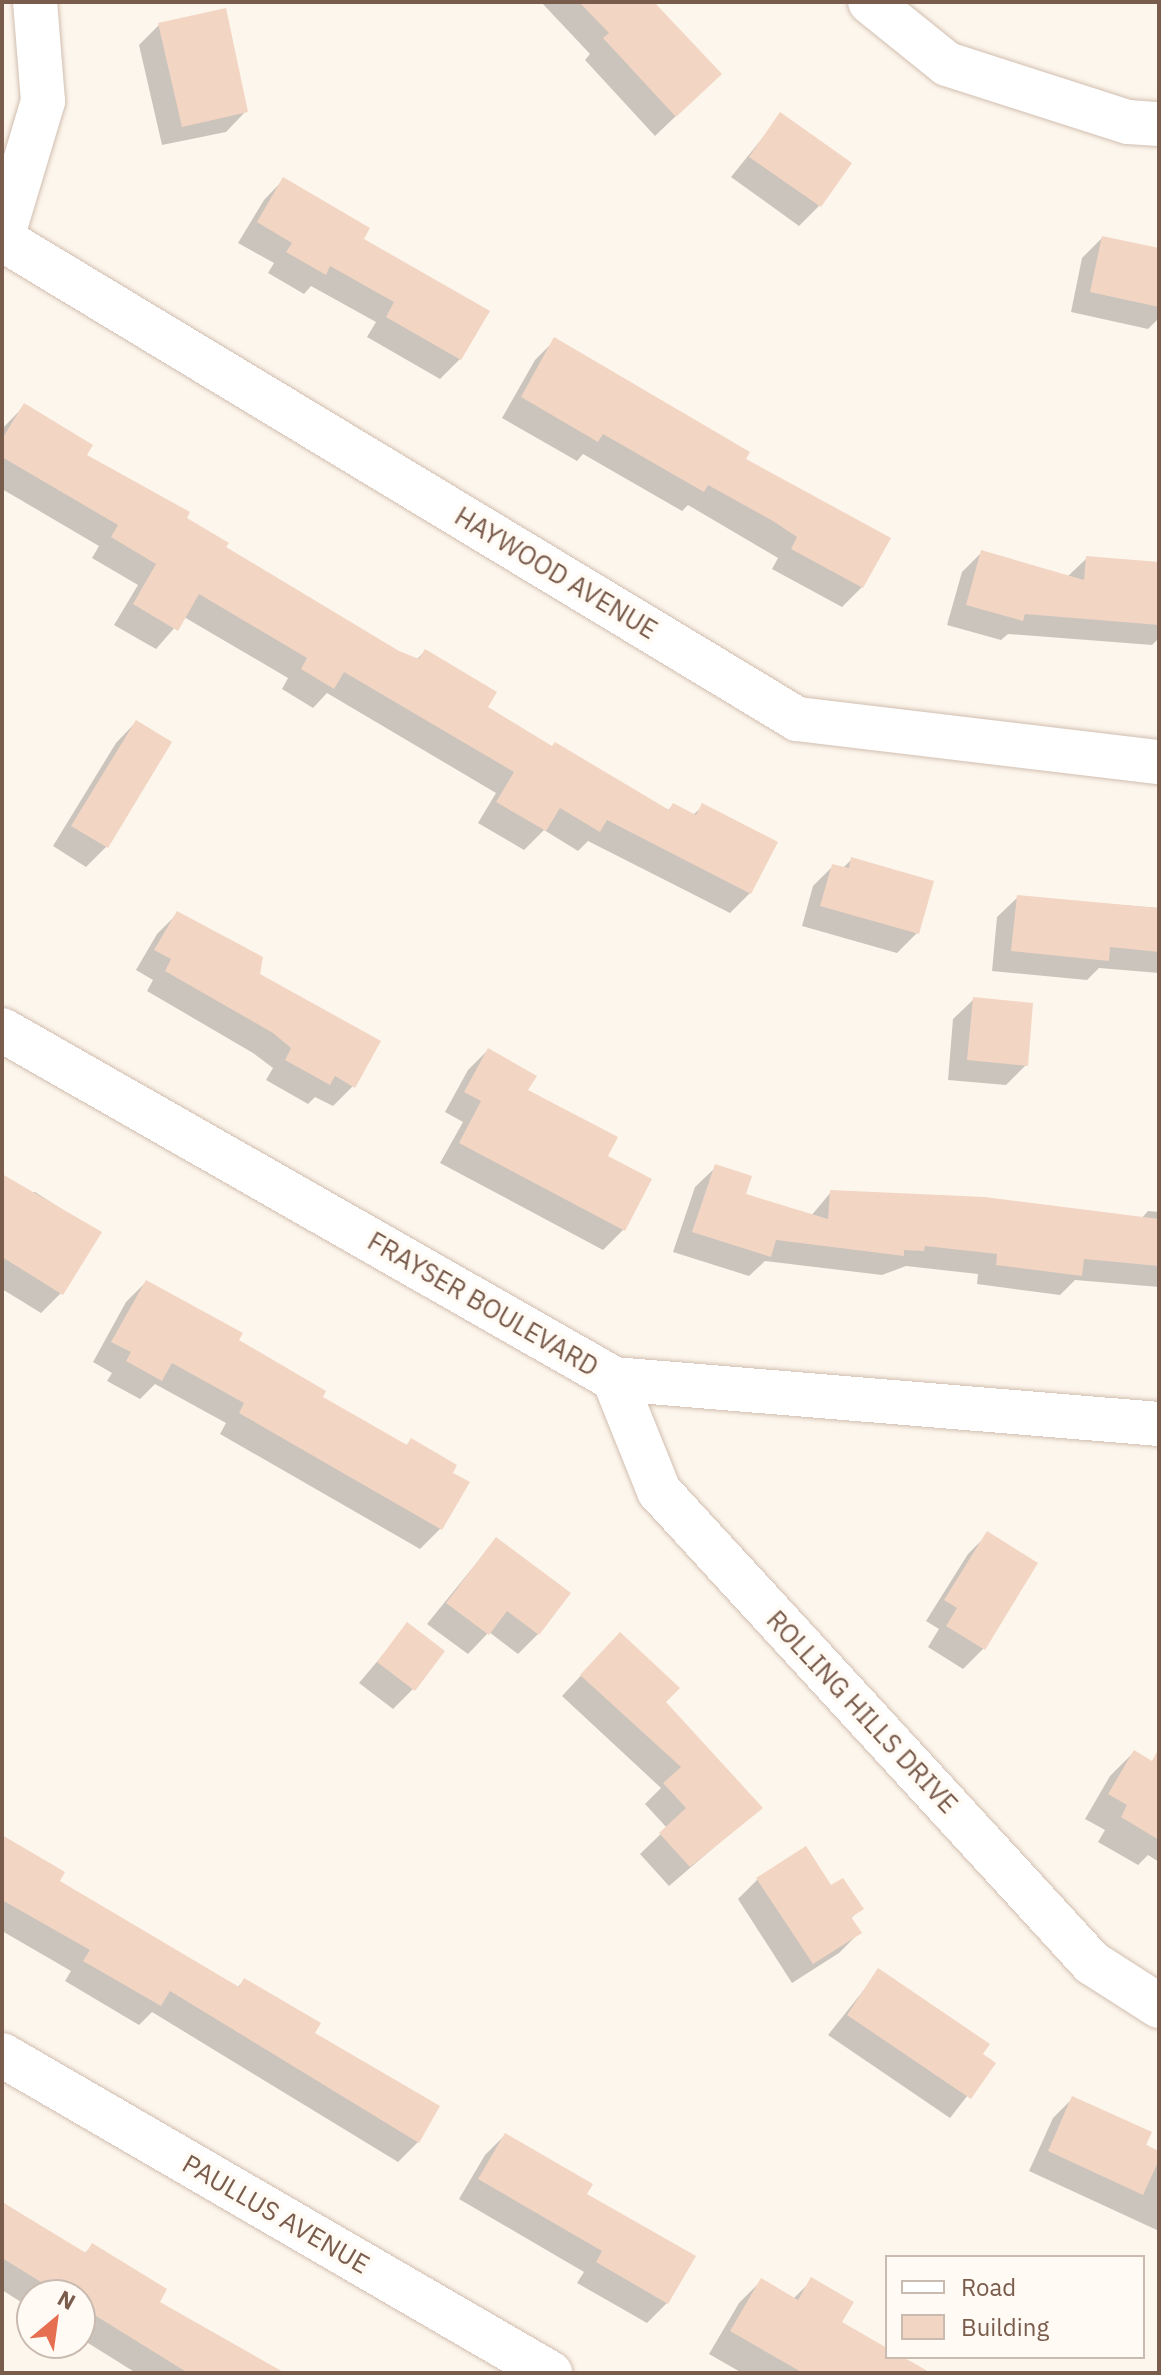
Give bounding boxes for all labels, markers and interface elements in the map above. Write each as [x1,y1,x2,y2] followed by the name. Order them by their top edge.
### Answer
[449,500,663,646] street label: HAYWOOD AVENUE
[362,1225,604,1383] street label: FRAYSER BOULEVARD
[760,1604,964,1820] street label: ROLLING HILLS DRIVE
[177,2148,375,2280] street label: PAULLUS AVENUE
[885,2255,1145,2359] legend
[961,2271,1016,2303] text: Road
[16,2279,96,2359] north arrow
[53,2283,81,2316] text: N
[961,2311,1049,2343] text: Building

